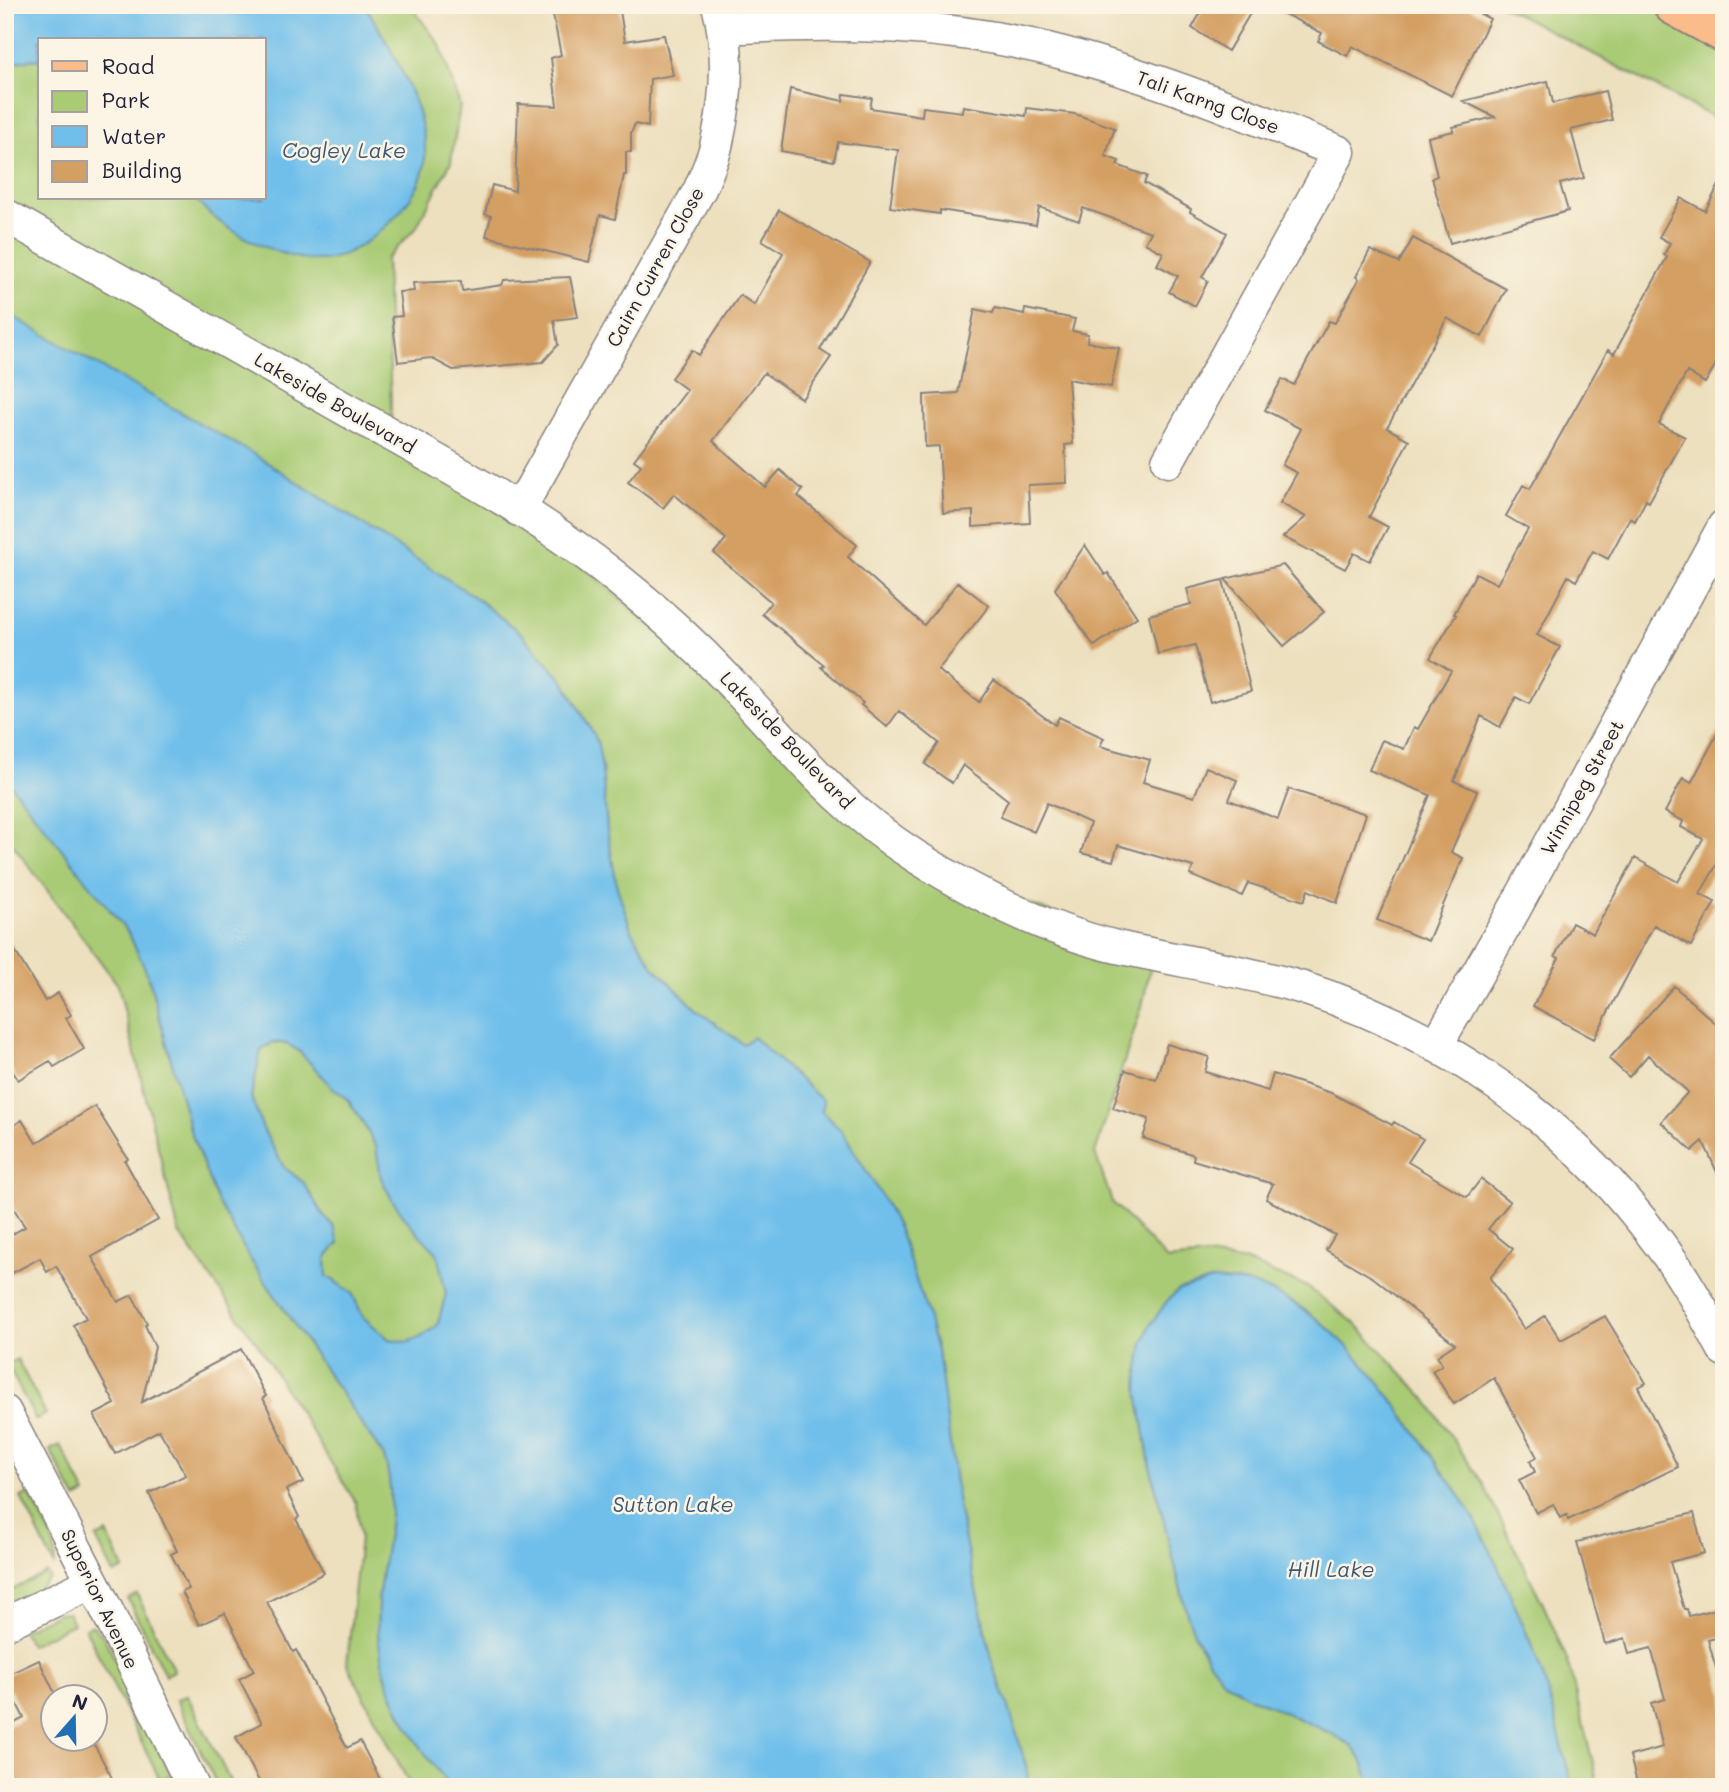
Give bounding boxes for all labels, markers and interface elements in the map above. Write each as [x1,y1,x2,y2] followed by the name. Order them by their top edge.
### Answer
[38,38,266,200] legend
[102,52,154,79] text: Road
[1133,64,1283,139] street label: Tali Karng Close
[102,86,150,113] text: Park
[102,122,166,149] text: Water
[282,136,406,163] water label: Cogley Lake
[102,156,182,183] text: Building
[600,182,709,351] street label: Cairn Curren Close
[250,346,420,459] street label: Lakeside Boulevard
[715,665,860,814] street label: Lakeside Boulevard
[1534,715,1629,859] street label: Winnipeg Street
[613,1490,733,1517] water label: Sutton Lake
[56,1525,145,1673] street label: Superior Avenue
[1288,1555,1374,1582] water label: Hill Lake
[38,1684,108,1754] north arrow
[69,1687,91,1716] text: N

